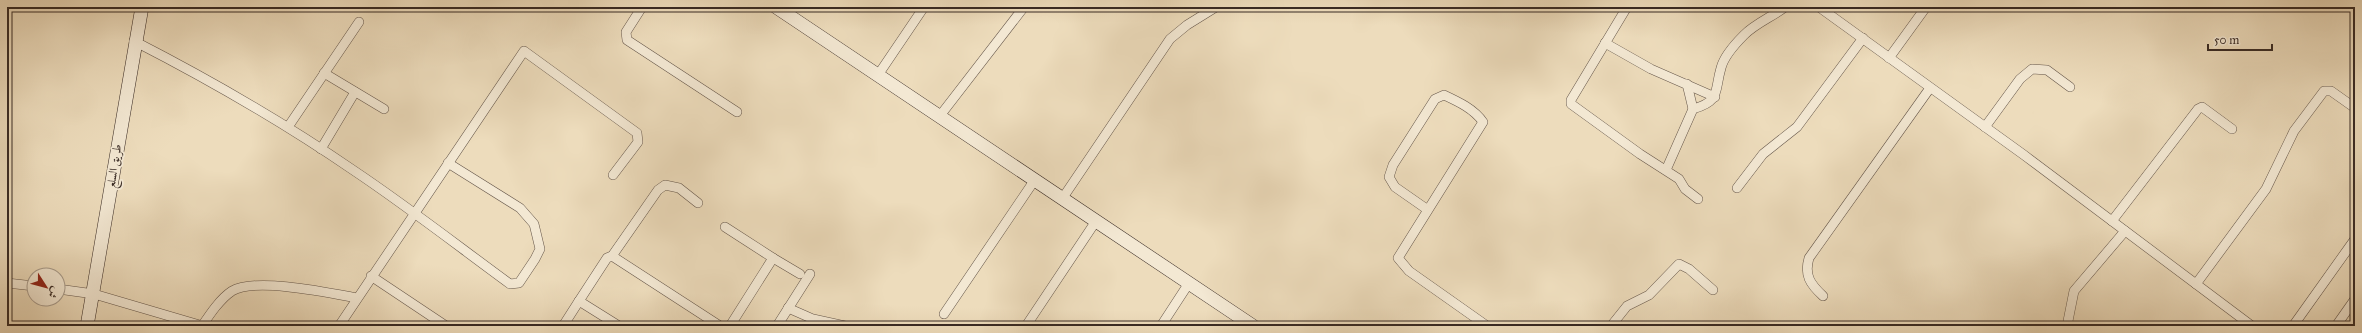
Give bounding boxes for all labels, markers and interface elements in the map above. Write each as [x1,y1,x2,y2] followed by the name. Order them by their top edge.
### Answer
[2208,26,2272,52] scale bar
[2214,33,2239,47] text: 50 m
[104,143,128,190] street label: طريق السلع
[26,267,66,307] north arrow
[45,284,62,301] text: ش

